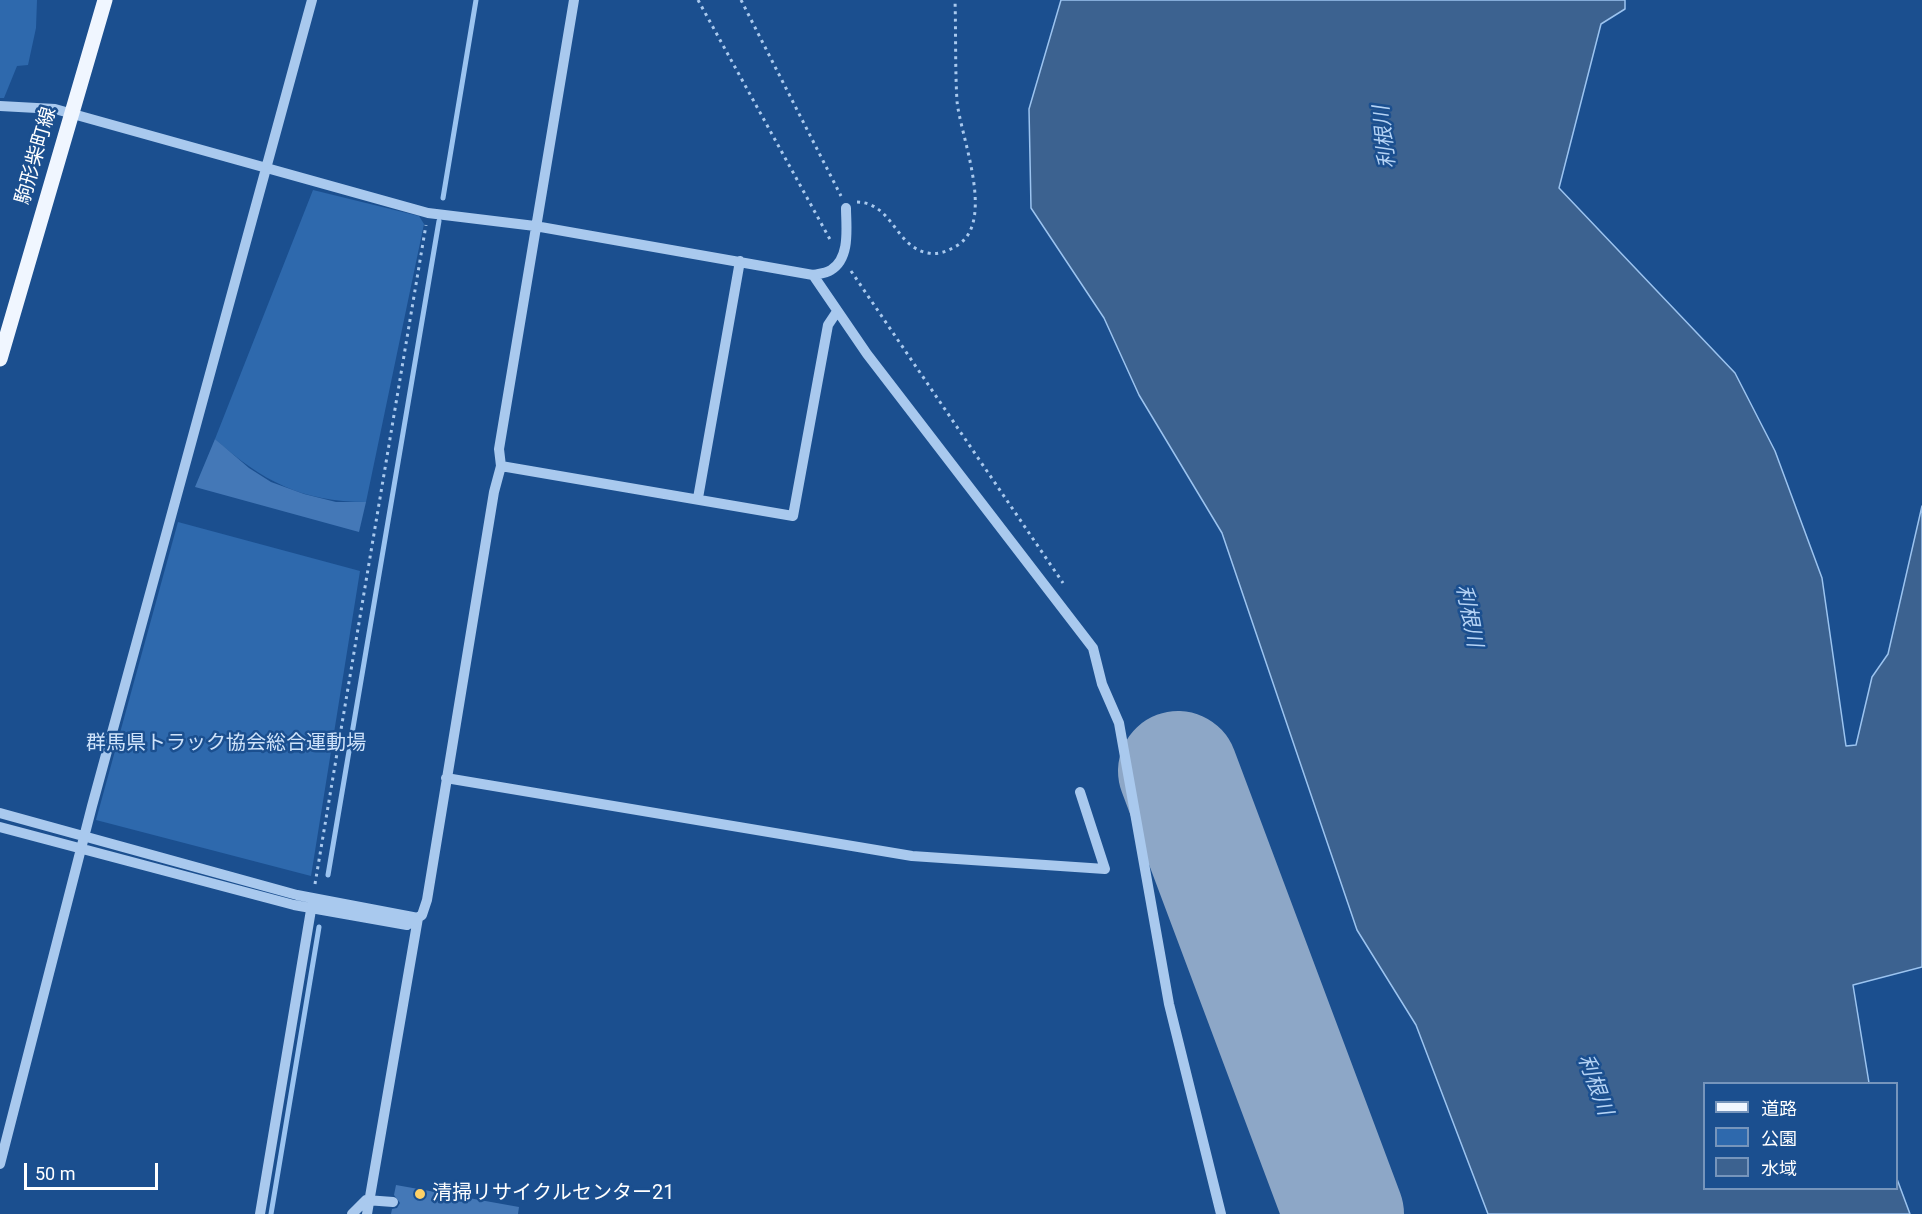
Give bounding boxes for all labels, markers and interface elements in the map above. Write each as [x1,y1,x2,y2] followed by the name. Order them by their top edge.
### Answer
[1370,104,1402,170] water label: 利根川
[12,105,62,207] street label: 駒形柴町線
[1450,583,1486,649] water label: 利根川
[86,732,366,756] park label: 群馬県トラック協会総合運動場
[1571,1051,1617,1119] water label: 利根川
[1703,1082,1898,1190] legend
[1761,1098,1797,1119] text: 道路
[1761,1128,1797,1149] text: 公園
[27,1151,160,1189] scale bar
[1761,1158,1797,1179] text: 水域
[35,1163,75,1184] text: 50 m
[432,1182,674,1206] place label: 清掃リサイクルセンター21
[413,1187,427,1201] marker: 清掃リサイクルセンター21

